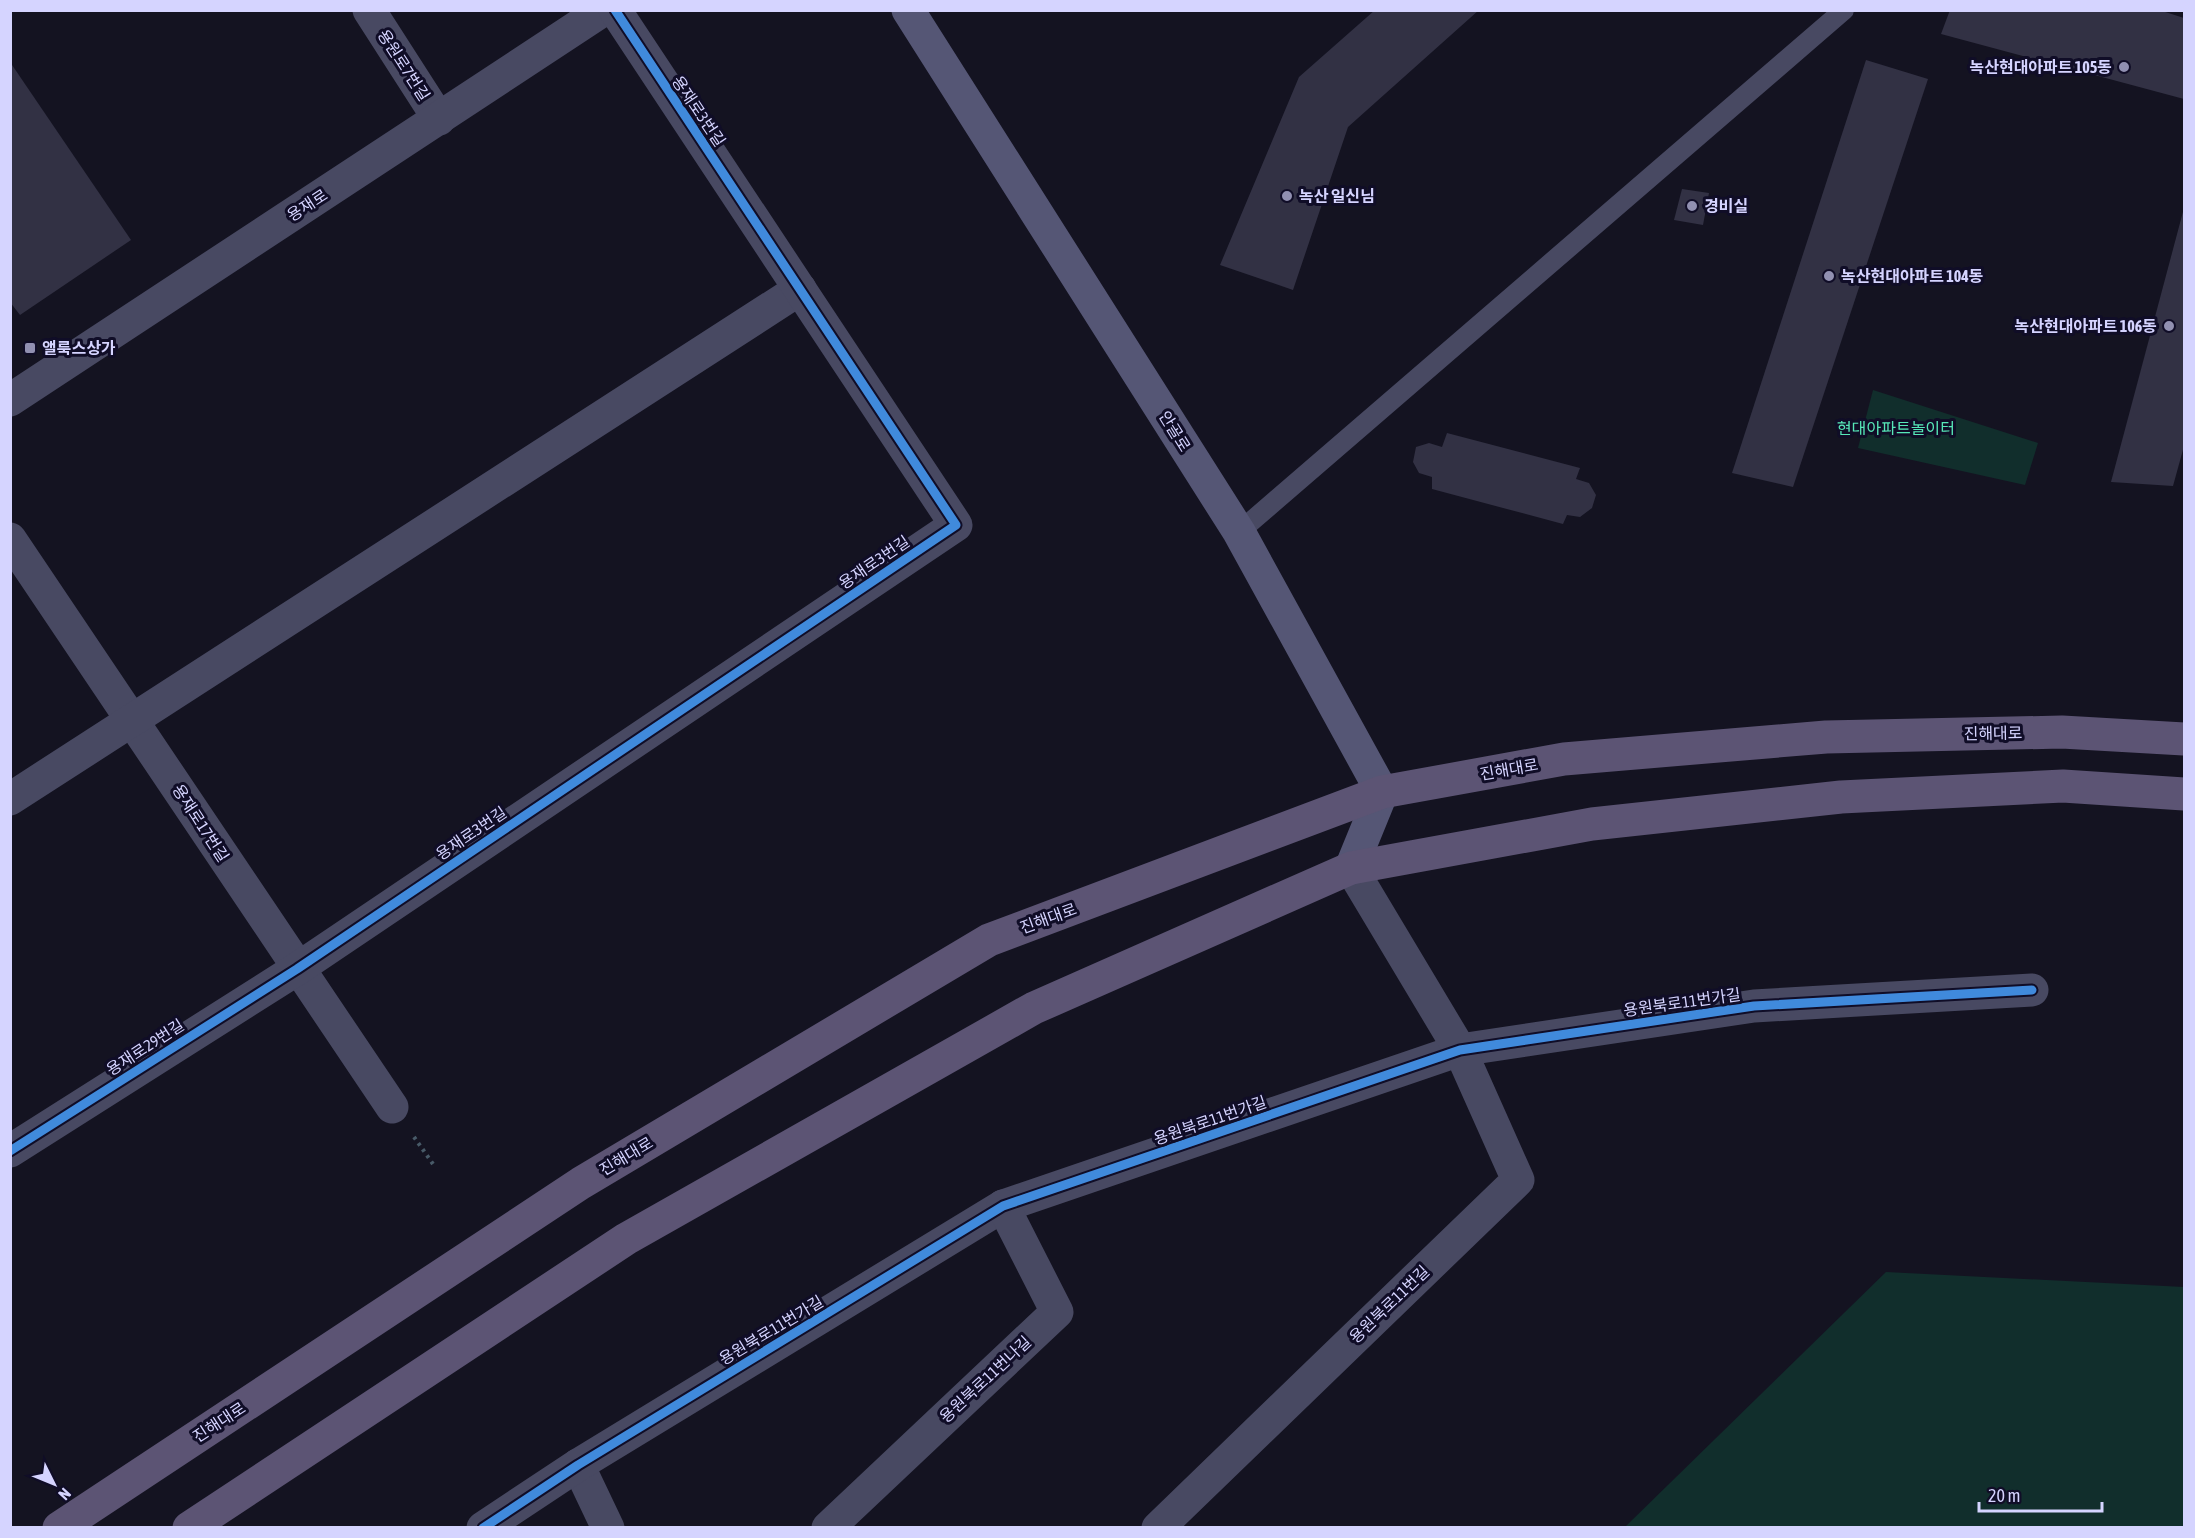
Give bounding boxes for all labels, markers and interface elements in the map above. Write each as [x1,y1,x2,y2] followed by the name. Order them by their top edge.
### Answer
[374,26,434,104] street label: 용원로7번길
[1969,58,2112,76] place label: 녹산현대아파트 105동
[2117,60,2131,74] marker: 녹산현대아파트 105동
[669,72,729,150] street label: 용재로3번길
[284,185,331,225] street label: 용재로
[1299,187,1375,205] place label: 녹산 일신님
[1280,189,1294,203] marker: 녹산 일신님
[1704,197,1748,215] place label: 경비실
[1685,199,1699,213] marker: 경비실
[1841,267,1984,285] place label: 녹산현대아파트 104동
[1822,269,1836,283] marker: 녹산현대아파트 104동
[2014,317,2157,335] place label: 녹산현대아파트 106동
[2162,319,2176,333] marker: 녹산현대아파트 106동
[42,339,116,357] place label: 앨룩스상가
[23,341,37,355] marker: 앨룩스상가
[1156,408,1194,455] street label: 안골로
[1837,419,1955,437] park label: 현대아파트놀이터
[835,532,913,592] street label: 용재로3번길
[1963,723,2023,743] street label: 진해대로
[1478,755,1540,783] street label: 진해대로
[169,781,233,865] street label: 용재로17번길
[432,803,510,863] street label: 용재로3번길
[1017,899,1079,937] street label: 진해대로
[1622,985,1742,1019] street label: 용원북로11번가길
[103,1015,187,1079] street label: 용재로29번길
[1151,1092,1269,1148] street label: 용원북로11번가길
[596,1133,656,1179] street label: 진해대로
[1346,1262,1432,1346] street label: 용원북로11번길
[716,1292,826,1368] street label: 용원북로11번가길
[936,1332,1034,1426] street label: 용원북로11번나길
[189,1398,249,1446] street label: 진해대로
[24,1454,84,1514] north arrow
[1979,1475,2102,1513] scale bar
[55,1485,75,1504] text: N
[1988,1485,2020,1506] text: 20 m

